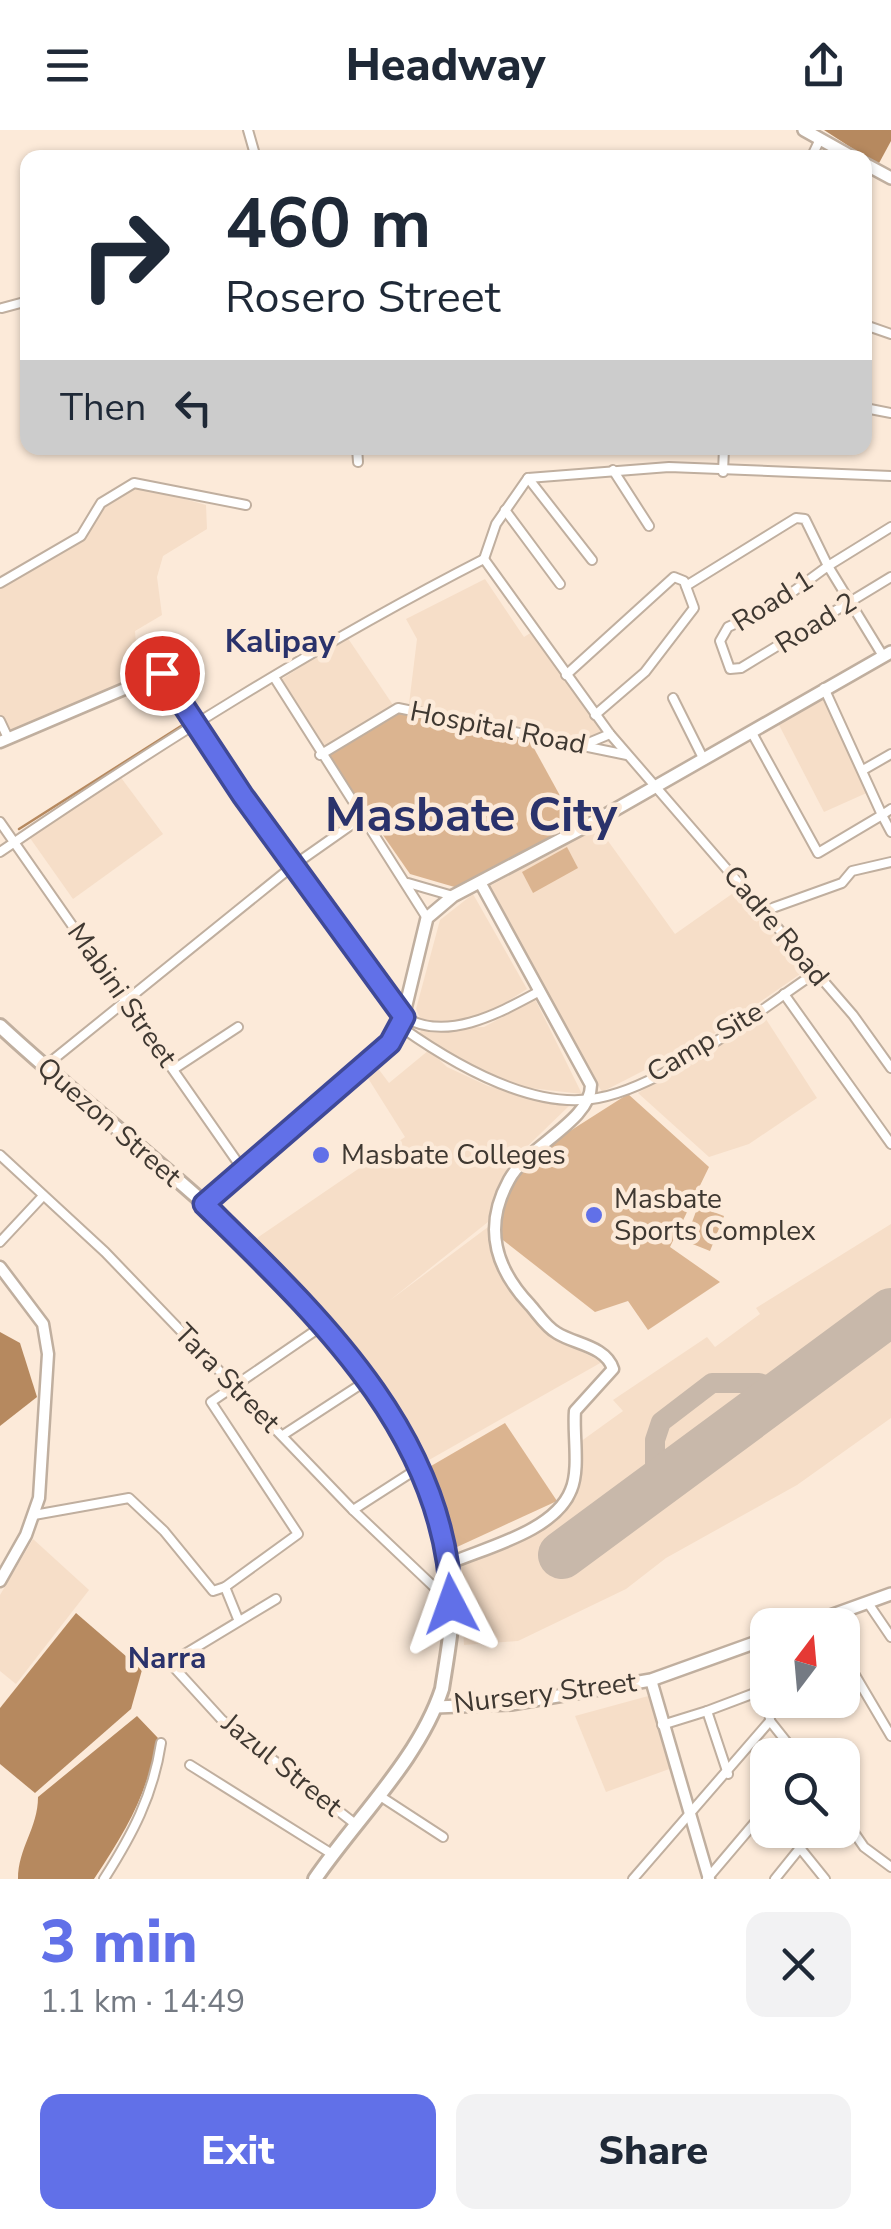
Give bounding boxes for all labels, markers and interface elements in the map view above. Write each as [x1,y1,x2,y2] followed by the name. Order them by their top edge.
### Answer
[346,35,545,96] text: Headway
[40,38,95,93] icon: menu
[796,38,851,93] icon: share
[225,176,431,272] text: 460 m
[60,190,190,320] icon: right
[225,267,500,328] text: Rosero Street
[166,380,221,435] icon: left
[60,382,146,433] text: Then
[725,561,821,641] street label: Road 1
[768,583,864,663] street label: Road 2
[225,620,336,663] district label: Kalipay
[120,631,205,716] pin
[135,646,190,701] icon: arrive
[407,692,589,764] street label: Hospital Road
[325,782,618,848] district label: Masbate City
[714,858,838,994] street label: Cadre Road
[58,915,186,1075] street label: Mabini Street
[640,992,770,1092] street label: Camp Site
[29,1049,189,1195] street label: Quezon Street
[341,1136,566,1174] place label: Masbate Colleges
[310,1144,332,1166] marker: Masbate Colleges
[614,1180,816,1250] place label: Masbate Sports Complex
[583,1204,605,1226] marker: Masbate Sports Complex
[165,1315,289,1441] street label: Tara Street
[399,1552,503,1656] position arrow
[750,1608,860,1718] north arrow
[750,1608,860,1848] map controls
[128,1638,206,1679] district label: Narra
[452,1663,639,1723] street label: Nursery Street
[213,1704,350,1825] street label: Jazul Street
[750,1738,860,1848] button: search
[40,1901,198,1983] text: 3 min
[746,1912,851,2017] button: close
[40,1980,245,2023] text: 1.1 km · 14:49
[40,2094,436,2209] button: Exit
[456,2094,851,2209] button: Share

